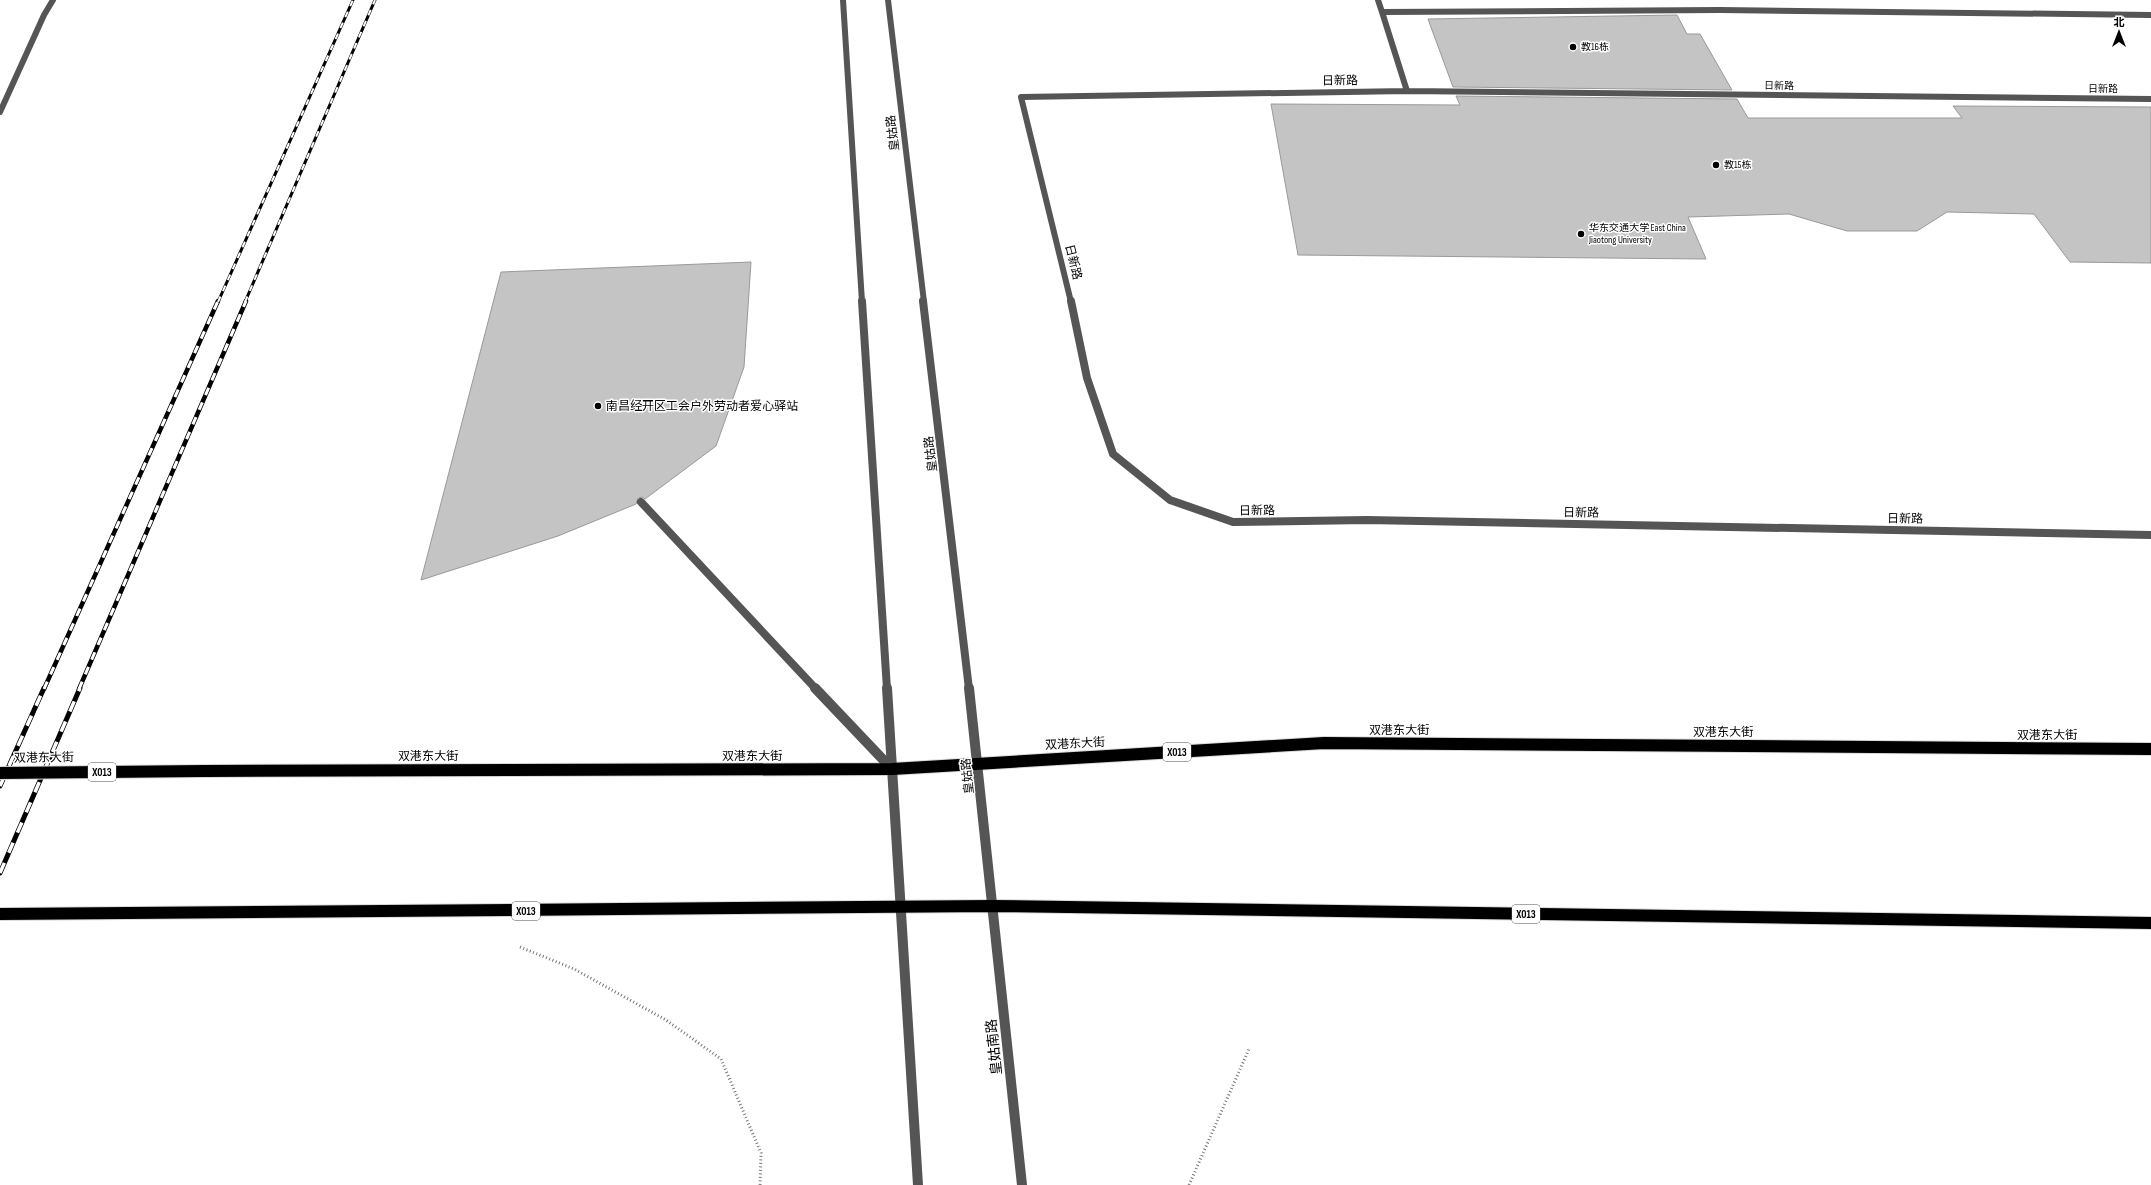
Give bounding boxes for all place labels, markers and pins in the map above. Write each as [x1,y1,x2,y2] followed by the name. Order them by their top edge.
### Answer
[1581,41,1609,53] place label: 教16栋
[1568,42,1578,52] marker: 教16栋
[1724,159,1752,171] place label: 教15栋
[1711,160,1721,170] marker: 教15栋
[1588,222,1686,246] place label: 华东交通大学 East China Jiaotong University
[1576,229,1586,239] marker: 华东交通大学 East China Jiaotong University
[606,399,798,414] place label: 南昌经开区工会户外劳动者爱心驿站
[593,401,603,411] marker: 南昌经开区工会户外劳动者爱心驿站

